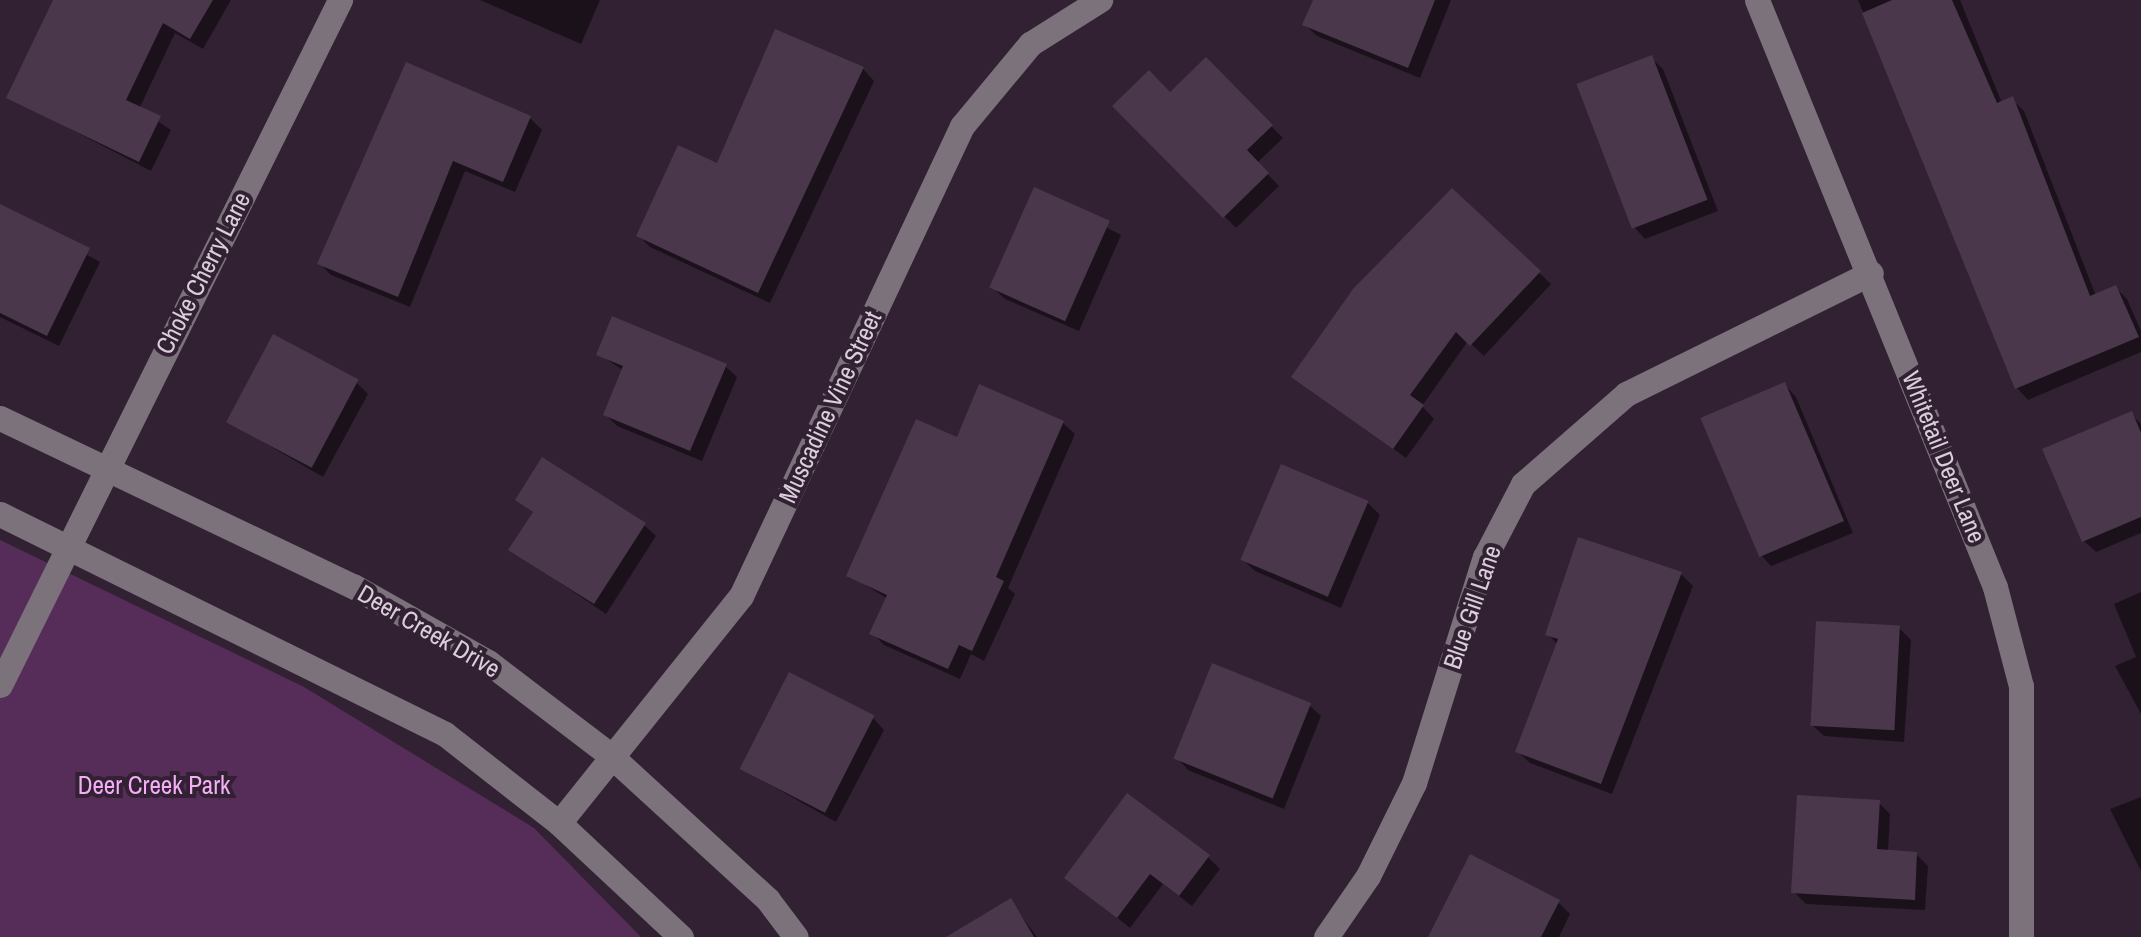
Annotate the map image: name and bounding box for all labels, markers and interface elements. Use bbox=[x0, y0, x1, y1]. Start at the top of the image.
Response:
street label: Choke Cherry Lane bbox=[149, 187, 257, 359]
street label: Muscadine Vine Street bbox=[772, 306, 888, 508]
street label: Whitetail Deer Lane bbox=[1896, 367, 1992, 547]
street label: Blue Gill Lane bbox=[1437, 541, 1507, 673]
street label: Deer Creek Drive bbox=[352, 578, 506, 684]
park label: Deer Creek Park bbox=[78, 770, 230, 800]

